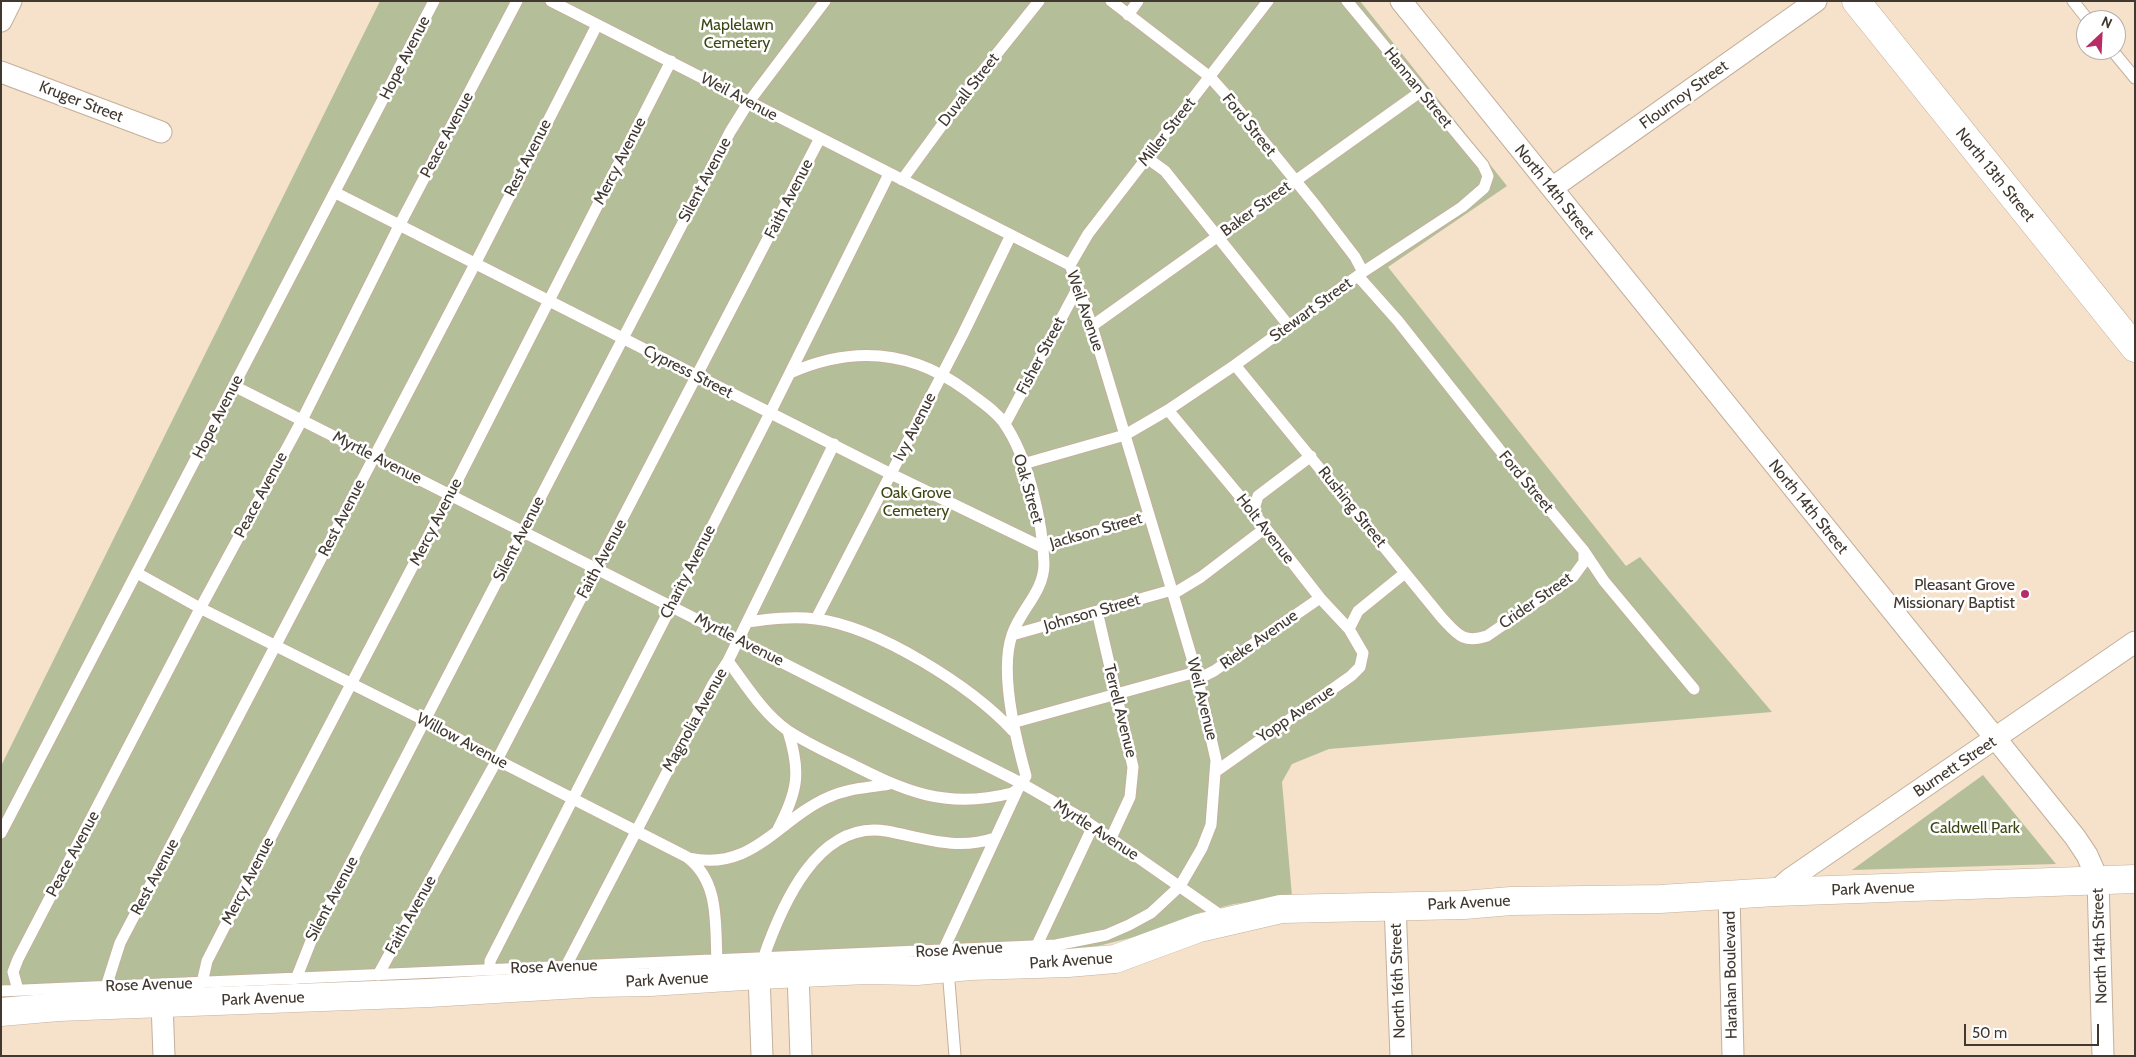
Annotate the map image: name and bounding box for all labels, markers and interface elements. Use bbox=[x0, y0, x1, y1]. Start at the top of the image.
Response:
north arrow bbox=[2076, 10, 2126, 60]
text: N bbox=[2099, 12, 2115, 33]
street label: Hope Avenue bbox=[376, 13, 434, 103]
park label: Maplelawn Cemetery bbox=[700, 15, 774, 53]
street label: Hannan Street bbox=[1380, 44, 1456, 132]
street label: Duvall Street bbox=[934, 50, 1004, 130]
street label: Flournoy Street bbox=[1636, 56, 1732, 134]
street label: Weil Avenue bbox=[697, 69, 781, 125]
street label: Kruger Street bbox=[36, 77, 126, 127]
street label: Peace Avenue bbox=[416, 89, 478, 181]
street label: Ford Street bbox=[1218, 90, 1280, 160]
street label: Miller Street bbox=[1134, 94, 1200, 170]
street label: Mercy Avenue bbox=[590, 114, 650, 208]
street label: Rest Avenue bbox=[500, 116, 556, 200]
street label: North 13th Street bbox=[1951, 124, 2039, 226]
street label: Silent Avenue bbox=[675, 134, 735, 226]
street label: North 14th Street bbox=[1510, 141, 1598, 243]
street label: Faith Avenue bbox=[761, 156, 817, 242]
street label: Baker Street bbox=[1217, 177, 1295, 241]
street label: Weil Avenue bbox=[1062, 268, 1108, 354]
street label: Stewart Street bbox=[1266, 274, 1356, 346]
street label: Fisher Street bbox=[1013, 314, 1069, 398]
street label: Cypress Street bbox=[640, 341, 736, 403]
street label: Hope Avenue bbox=[189, 372, 247, 462]
street label: Ivy Avenue bbox=[890, 390, 940, 464]
street label: Myrtle Avenue bbox=[329, 427, 425, 489]
street label: Ford Street bbox=[1495, 447, 1557, 517]
street label: Peace Avenue bbox=[230, 449, 292, 541]
street label: Oak Street bbox=[1009, 452, 1047, 526]
street label: North 14th Street bbox=[1764, 456, 1852, 558]
street label: Rushing Street bbox=[1314, 463, 1390, 551]
street label: Mercy Avenue bbox=[406, 475, 466, 569]
street label: Rest Avenue bbox=[314, 476, 370, 560]
park label: Oak Grove Cemetery bbox=[881, 483, 951, 521]
street label: Holt Avenue bbox=[1232, 490, 1298, 568]
street label: Silent Avenue bbox=[489, 493, 549, 585]
street label: Jackson Street bbox=[1048, 509, 1144, 553]
street label: Faith Avenue bbox=[573, 516, 631, 602]
street label: Charity Avenue bbox=[656, 522, 720, 622]
street label: Crider Street bbox=[1496, 569, 1576, 633]
place label: Pleasant Grove Missionary Baptist bbox=[1893, 575, 2015, 613]
marker: Pleasant Grove Missionary Baptist bbox=[2019, 588, 2031, 600]
street label: Johnson Street bbox=[1042, 590, 1142, 636]
street label: Rieke Avenue bbox=[1216, 606, 1302, 674]
street label: Myrtle Avenue bbox=[691, 609, 787, 671]
street label: Weil Avenue bbox=[1182, 656, 1222, 742]
street label: Terrell Avenue bbox=[1099, 662, 1141, 760]
street label: Magnolia Avenue bbox=[659, 665, 731, 775]
street label: Yopp Avenue bbox=[1254, 681, 1338, 747]
street label: Willow Avenue bbox=[413, 709, 511, 773]
street label: Burnett Street bbox=[1910, 732, 2000, 802]
street label: Myrtle Avenue bbox=[1050, 795, 1142, 865]
street label: Peace Avenue bbox=[42, 808, 104, 900]
park label: Caldwell Park bbox=[1930, 818, 2020, 838]
street label: Mercy Avenue bbox=[218, 834, 278, 928]
street label: Rest Avenue bbox=[127, 835, 183, 919]
street label: Silent Avenue bbox=[302, 853, 362, 945]
street label: Faith Avenue bbox=[382, 872, 440, 958]
street label: Park Avenue bbox=[1831, 878, 1915, 900]
street label: North 14th Street bbox=[2088, 888, 2112, 1004]
street label: Park Avenue bbox=[1427, 891, 1511, 915]
street label: Harahan Boulevard bbox=[1720, 911, 1742, 1039]
street label: North 16th Street bbox=[1386, 923, 1410, 1039]
street label: Rose Avenue bbox=[915, 938, 1003, 962]
street label: Park Avenue bbox=[1029, 949, 1113, 973]
street label: Rose Avenue bbox=[510, 956, 598, 978]
street label: Park Avenue bbox=[625, 968, 709, 992]
street label: Rose Avenue bbox=[105, 974, 193, 996]
street label: Park Avenue bbox=[221, 988, 305, 1010]
scale bar bbox=[1966, 1014, 2101, 1046]
text: 50 m bbox=[1972, 1024, 2007, 1042]

